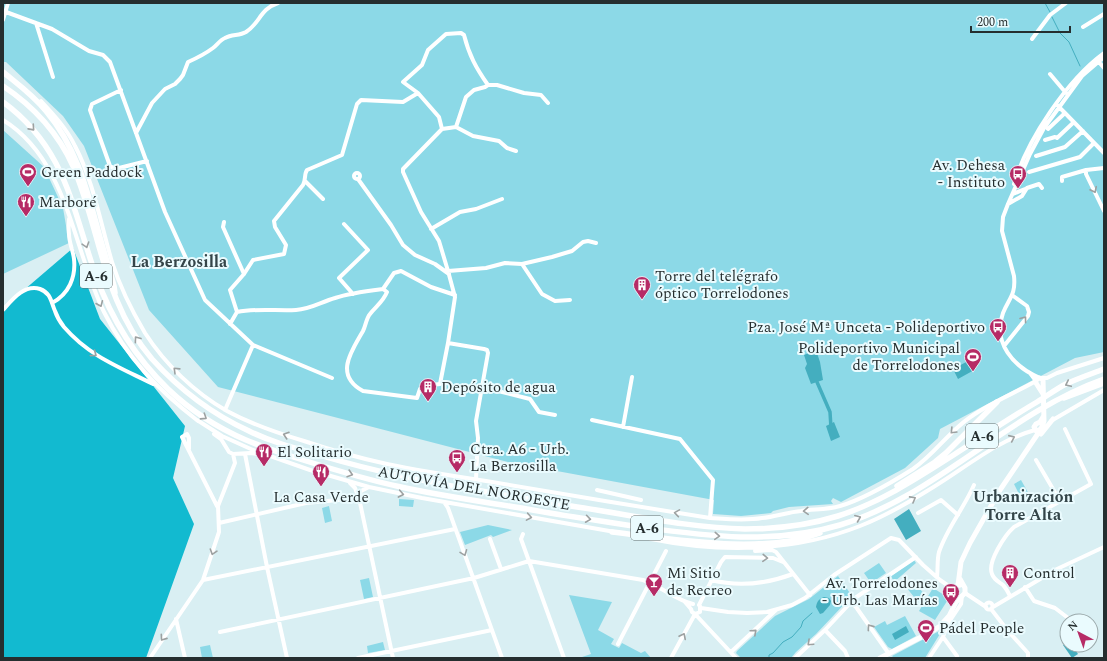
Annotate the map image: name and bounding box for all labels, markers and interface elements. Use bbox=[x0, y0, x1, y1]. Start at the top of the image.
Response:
scale bar bbox=[971, 8, 1070, 34]
text: 200 m bbox=[977, 13, 1008, 32]
one-way arrow bbox=[27, 123, 35, 131]
place label: Av. Dehesa - Instituto bbox=[931, 154, 1006, 194]
place label: Green Paddock bbox=[41, 161, 143, 184]
sports icon: Green Paddock bbox=[18, 162, 38, 187]
bus stop icon: Av. Dehesa - Instituto bbox=[1008, 164, 1028, 189]
one-way arrow bbox=[1089, 186, 1097, 194]
place label: Marboré bbox=[39, 191, 96, 214]
restaurant icon: Marboré bbox=[16, 192, 36, 217]
one-way arrow bbox=[81, 241, 90, 248]
district label: La Berzosilla bbox=[131, 250, 228, 274]
road number: A-6 bbox=[80, 264, 112, 288]
place label: Torre del telégrafo óptico Torrelodones bbox=[655, 265, 789, 305]
building icon: Torre del telégrafo óptico Torrelodones bbox=[632, 275, 652, 300]
one-way arrow bbox=[96, 300, 104, 307]
place label: Pza. José Mª Unceta - Polideportivo bbox=[748, 316, 985, 339]
bus stop icon: Pza. José Mª Unceta - Polideportivo bbox=[988, 317, 1008, 342]
one-way arrow bbox=[1020, 317, 1027, 324]
one-way arrow bbox=[135, 336, 142, 343]
place label: Polideportivo Municipal de Torrelodones bbox=[798, 337, 960, 377]
sports icon: Polideportivo Municipal de Torrelodones bbox=[963, 347, 983, 372]
one-way arrow bbox=[90, 349, 97, 356]
one-way arrow bbox=[173, 367, 181, 375]
place label: Depósito de agua bbox=[441, 376, 556, 399]
building icon: Depósito de agua bbox=[418, 377, 438, 402]
one-way arrow bbox=[1065, 379, 1072, 387]
one-way arrow bbox=[200, 412, 207, 419]
road number: A-6 bbox=[966, 424, 998, 448]
one-way arrow bbox=[950, 426, 958, 434]
one-way arrow bbox=[283, 432, 290, 440]
one-way arrow bbox=[1008, 435, 1016, 443]
place label: Ctra. A6 - Urb. La Berzosilla bbox=[470, 438, 569, 478]
place label: El Solitario bbox=[277, 441, 352, 464]
restaurant icon: El Solitario bbox=[254, 442, 274, 467]
bus stop icon: Ctra. A6 - Urb. La Berzosilla bbox=[447, 448, 467, 473]
street label: AUTOVÍA DEL NOROESTE bbox=[376, 460, 572, 517]
restaurant icon: La Casa Verde bbox=[311, 462, 331, 487]
one-way arrow bbox=[347, 469, 354, 478]
district label: Urbanización Torre Alta bbox=[973, 485, 1073, 527]
place label: La Casa Verde bbox=[273, 486, 369, 509]
one-way arrow bbox=[398, 490, 404, 498]
one-way arrow bbox=[909, 496, 916, 503]
one-way arrow bbox=[803, 506, 809, 515]
one-way arrow bbox=[674, 509, 680, 518]
one-way arrow bbox=[526, 512, 532, 521]
one-way arrow bbox=[585, 514, 591, 523]
one-way arrow bbox=[854, 515, 862, 523]
road number: A-6 bbox=[631, 516, 663, 540]
one-way arrow bbox=[714, 532, 720, 541]
one-way arrow bbox=[209, 548, 217, 555]
one-way arrow bbox=[460, 550, 468, 557]
one-way arrow bbox=[762, 553, 768, 562]
place label: Mi Sitio de Recreo bbox=[667, 562, 732, 602]
place label: Control bbox=[1023, 562, 1075, 585]
building icon: Control bbox=[1000, 563, 1020, 588]
bar icon: Mi Sitio de Recreo bbox=[644, 572, 664, 597]
place label: Av. Torrelodones - Urb. Las Marías bbox=[822, 572, 938, 612]
bus stop icon: Av. Torrelodones - Urb. Las Marías bbox=[941, 582, 961, 607]
north arrow bbox=[1059, 613, 1099, 653]
text: N bbox=[1064, 616, 1082, 635]
place label: Pádel People bbox=[939, 617, 1024, 640]
sports icon: Pádel People bbox=[916, 618, 936, 643]
one-way arrow bbox=[868, 625, 875, 632]
one-way arrow bbox=[749, 629, 757, 636]
one-way arrow bbox=[678, 632, 685, 640]
one-way arrow bbox=[160, 634, 168, 641]
one-way arrow bbox=[807, 639, 815, 646]

